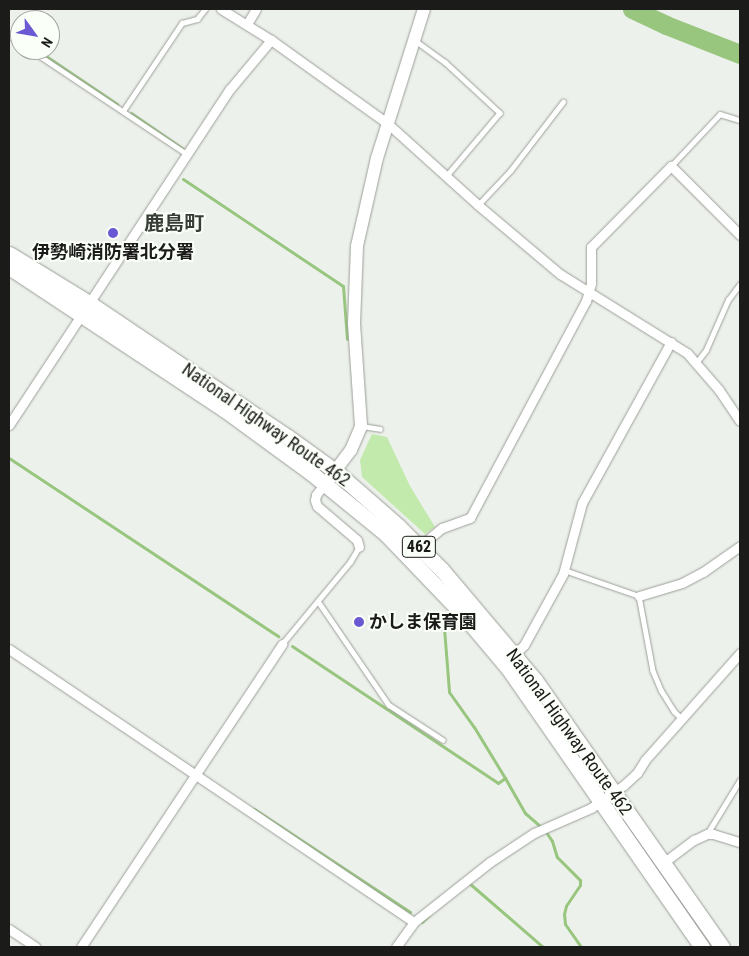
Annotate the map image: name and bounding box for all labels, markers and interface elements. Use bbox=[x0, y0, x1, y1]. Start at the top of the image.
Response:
north arrow bbox=[10, 10, 60, 60]
text: N bbox=[38, 35, 56, 50]
district label: 鹿島町 bbox=[144, 211, 204, 235]
marker: 伊勢崎消防署北分署 bbox=[107, 227, 119, 239]
place label: 伊勢崎消防署北分署 bbox=[32, 241, 194, 263]
street label: National Highway Route 462 bbox=[178, 359, 354, 491]
road number: 462 bbox=[402, 534, 436, 560]
place label: かしま保育園 bbox=[369, 611, 477, 633]
marker: かしま保育園 bbox=[353, 616, 365, 628]
street label: National Highway Route 462 bbox=[501, 645, 637, 819]

